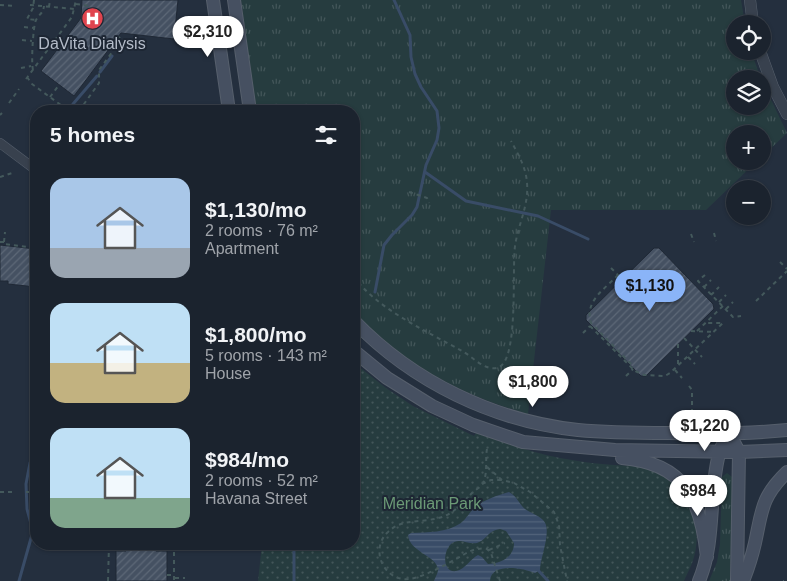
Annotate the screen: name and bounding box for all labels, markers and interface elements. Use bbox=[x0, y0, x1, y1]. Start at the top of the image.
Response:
hospital icon: DaVita Dialysis bbox=[80, 7, 104, 31]
pin: $2,310 bbox=[167, 15, 249, 58]
map controls bbox=[726, 15, 771, 225]
button: locate bbox=[726, 15, 771, 60]
text: $2,310 bbox=[184, 23, 232, 40]
place label: DaVita Dialysis bbox=[38, 35, 146, 52]
button: layers bbox=[726, 70, 771, 115]
icon: filters bbox=[312, 121, 340, 149]
text: 5 homes bbox=[50, 123, 135, 146]
button: + bbox=[726, 125, 771, 170]
button: − bbox=[726, 180, 771, 225]
icon: home bbox=[90, 198, 150, 258]
text: $1,130/mo bbox=[205, 198, 307, 221]
text: 2 rooms · 76 m² bbox=[205, 222, 318, 239]
text: Apartment bbox=[205, 240, 279, 257]
pin: $1,130 bbox=[609, 270, 691, 312]
text: $1,130 bbox=[626, 277, 674, 294]
icon: home bbox=[90, 323, 150, 383]
text: $1,800/mo bbox=[205, 323, 307, 346]
text: 5 rooms · 143 m² bbox=[205, 347, 327, 364]
text: House bbox=[205, 365, 251, 382]
pin: $1,800 bbox=[492, 366, 574, 408]
text: $1,800 bbox=[509, 373, 557, 390]
pin: $1,220 bbox=[664, 410, 746, 452]
text: $1,220 bbox=[681, 417, 729, 434]
icon: home bbox=[90, 448, 150, 508]
text: $984/mo bbox=[205, 448, 289, 471]
text: 2 rooms · 52 m² bbox=[205, 472, 318, 489]
pin: $984 bbox=[668, 474, 728, 517]
text: $984 bbox=[680, 482, 716, 499]
text: Havana Street bbox=[205, 490, 307, 507]
park label: Meridian Park bbox=[383, 495, 482, 512]

